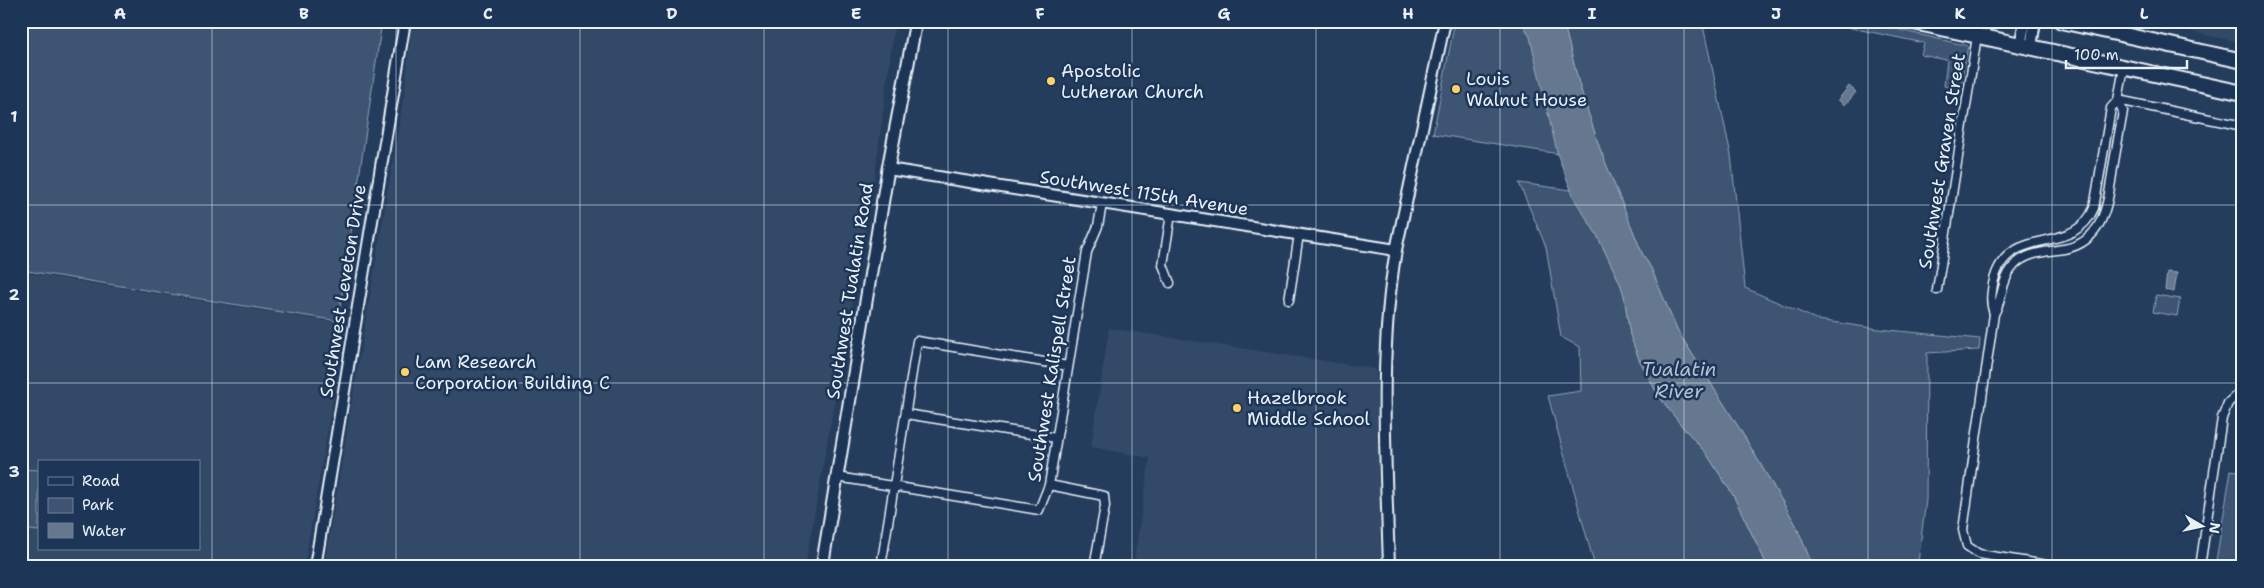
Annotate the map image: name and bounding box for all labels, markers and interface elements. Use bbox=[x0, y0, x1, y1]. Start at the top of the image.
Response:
text: A bbox=[114, 3, 126, 24]
text: B bbox=[299, 3, 309, 24]
text: C bbox=[483, 3, 493, 24]
text: D bbox=[666, 3, 678, 24]
text: E bbox=[851, 3, 861, 24]
text: F bbox=[1035, 3, 1045, 24]
text: G bbox=[1218, 3, 1231, 24]
text: H bbox=[1402, 3, 1414, 24]
text: I bbox=[1588, 3, 1597, 24]
text: J bbox=[1771, 3, 1781, 24]
text: K bbox=[1955, 3, 1966, 24]
text: L bbox=[2140, 3, 2149, 24]
scale bar bbox=[2066, 38, 2188, 70]
text: 100 m bbox=[2074, 45, 2119, 65]
street label: Southwest Graven Street bbox=[1913, 51, 1971, 271]
place label: Apostolic Lutheran Church bbox=[1061, 59, 1204, 104]
place label: Louis Walnut House bbox=[1466, 67, 1587, 112]
marker: Apostolic Lutheran Church bbox=[1045, 75, 1057, 87]
marker: Louis Walnut House bbox=[1450, 83, 1462, 95]
text: 1 bbox=[10, 106, 18, 127]
street label: Southwest 115th Avenue bbox=[1038, 165, 1250, 221]
street label: Southwest Tualatin Road bbox=[821, 181, 879, 401]
street label: Southwest Leveton Drive bbox=[314, 183, 372, 399]
street label: Southwest Kalispell Street bbox=[1022, 254, 1082, 484]
text: 2 bbox=[8, 284, 20, 305]
place label: Lam Research Corporation Building C bbox=[415, 350, 610, 395]
water label: Tualatin River bbox=[1641, 357, 1717, 404]
marker: Lam Research Corporation Building C bbox=[399, 366, 411, 378]
place label: Hazelbrook Middle School bbox=[1247, 386, 1371, 431]
marker: Hazelbrook Middle School bbox=[1231, 402, 1243, 414]
legend bbox=[38, 460, 200, 550]
text: 3 bbox=[8, 461, 20, 482]
text: Road bbox=[82, 471, 120, 491]
text: Park bbox=[82, 495, 114, 515]
north arrow bbox=[2176, 500, 2226, 550]
text: Water bbox=[82, 521, 126, 541]
text: N bbox=[2205, 521, 2225, 535]

